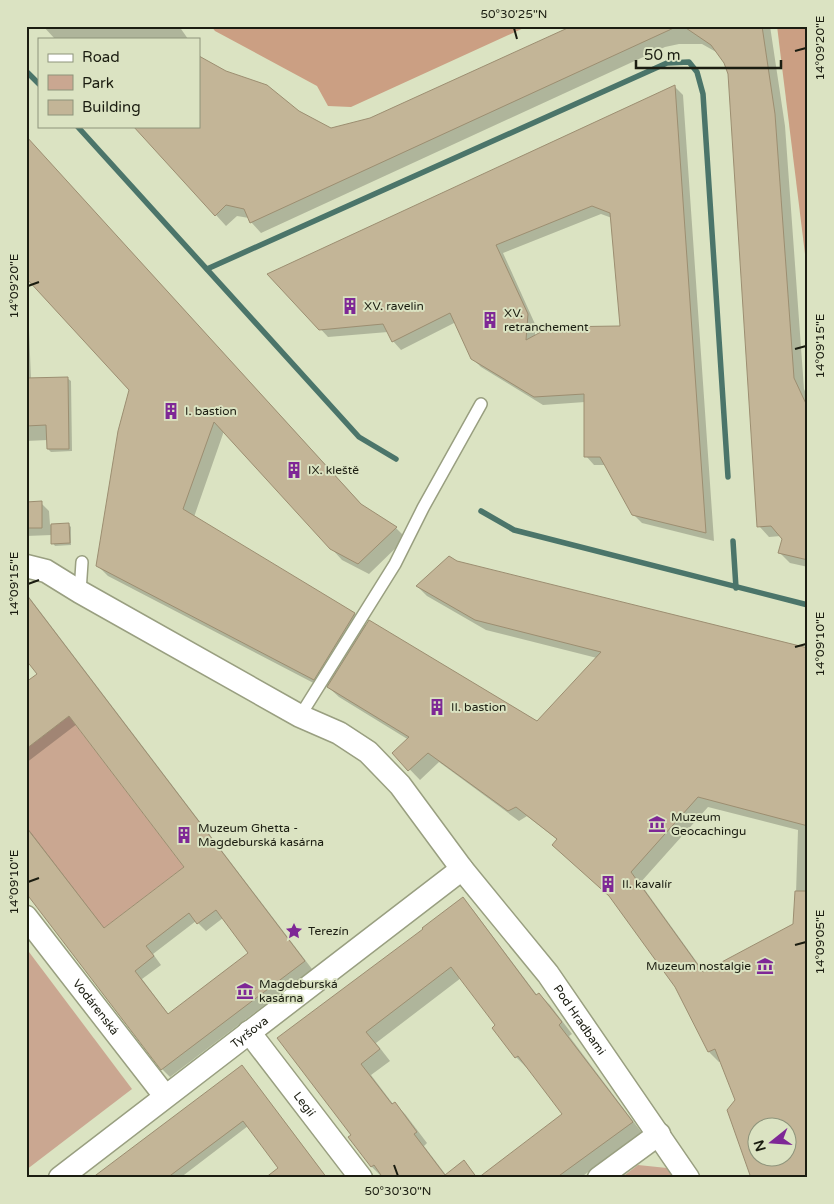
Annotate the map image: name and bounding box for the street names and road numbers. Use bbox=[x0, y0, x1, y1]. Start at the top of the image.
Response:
street label: Vodárenská bbox=[70, 976, 122, 1038]
street label: Pod Hradbami bbox=[550, 982, 608, 1058]
street label: Tyršova bbox=[228, 1014, 271, 1051]
street label: Legií bbox=[291, 1089, 318, 1119]

